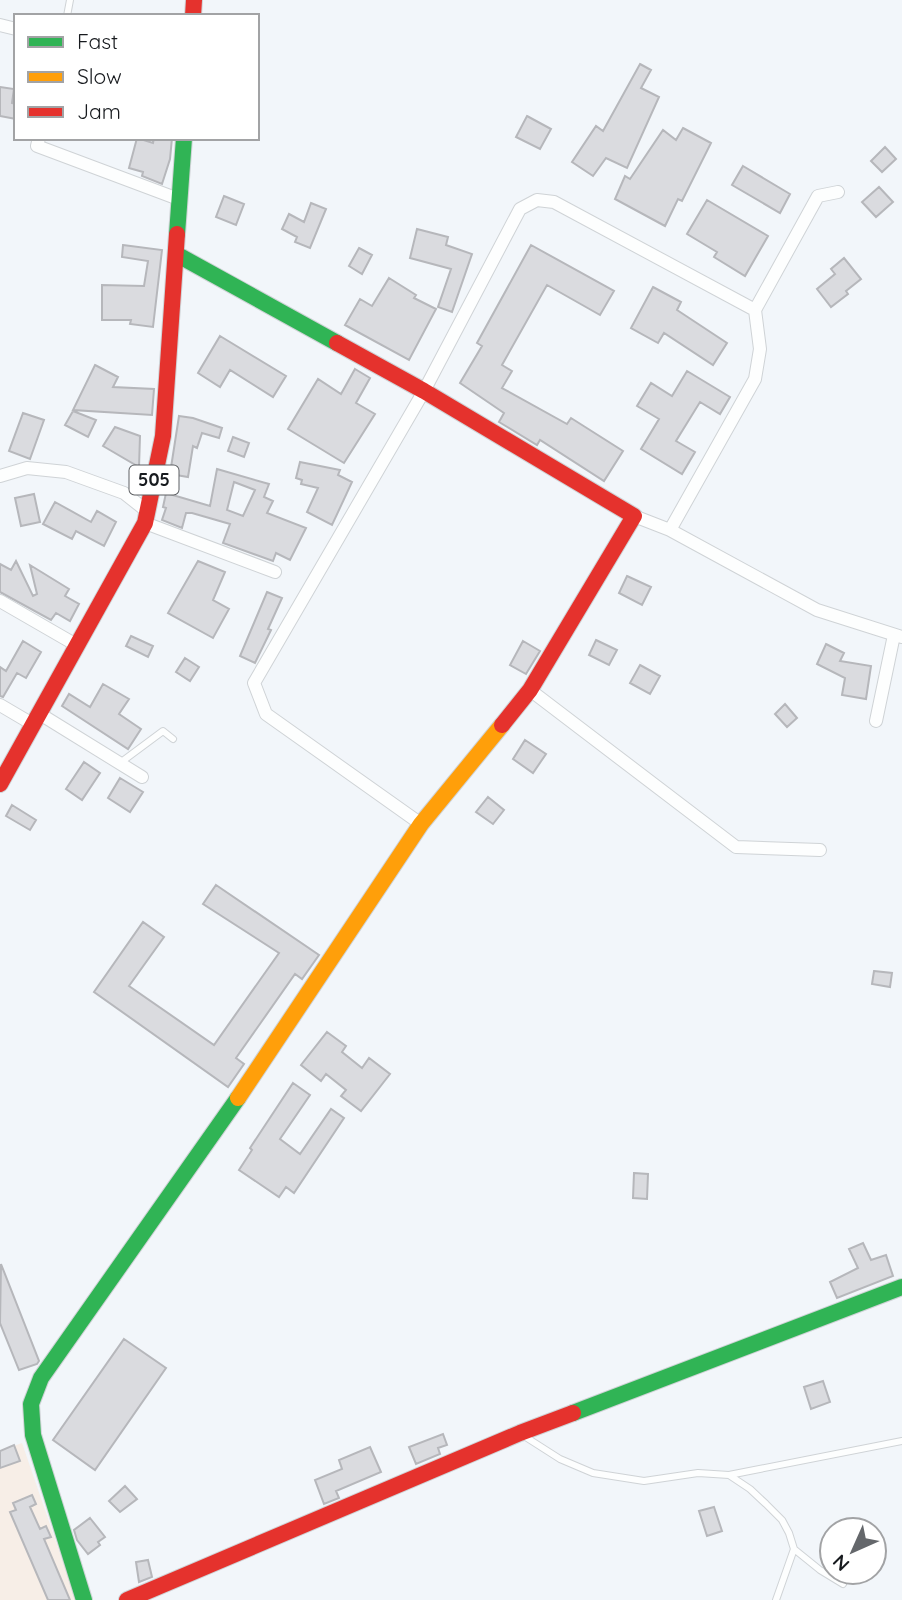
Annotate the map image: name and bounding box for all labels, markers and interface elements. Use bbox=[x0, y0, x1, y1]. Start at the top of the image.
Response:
legend bbox=[14, 14, 259, 140]
text: Fast bbox=[77, 28, 118, 54]
text: Slow bbox=[77, 63, 122, 89]
text: Jam bbox=[77, 98, 121, 124]
road number: 505 bbox=[130, 466, 178, 494]
north arrow bbox=[818, 1516, 888, 1586]
text: N bbox=[828, 1550, 854, 1576]

